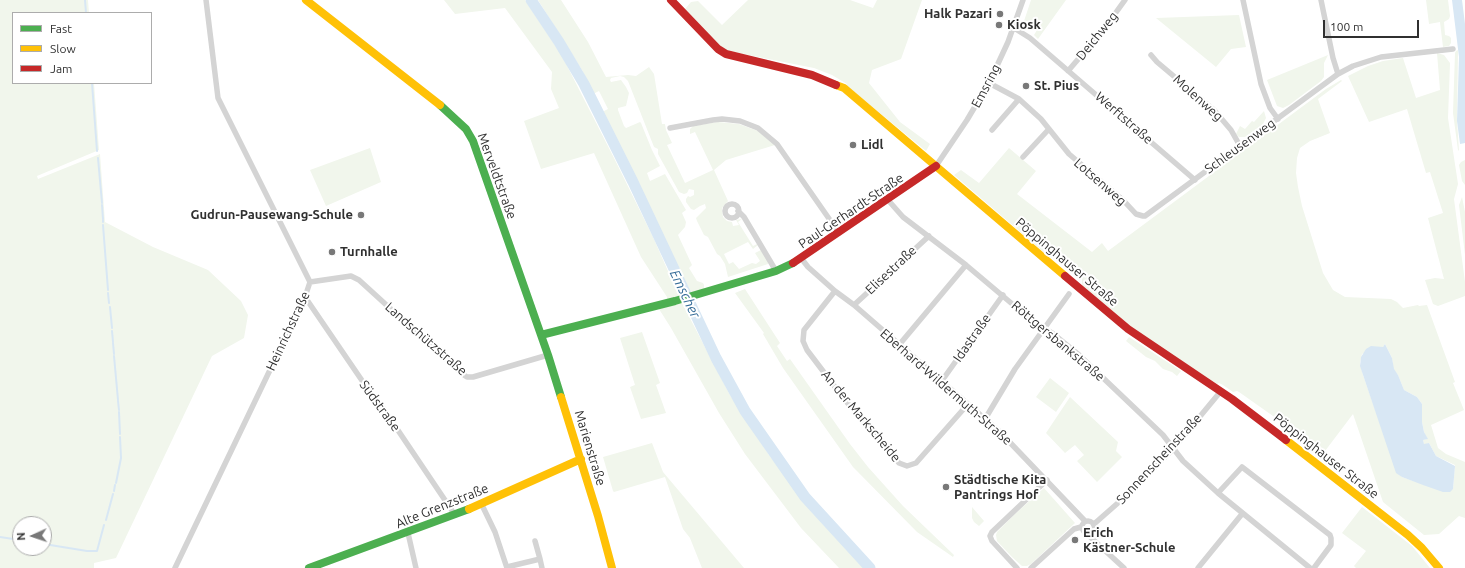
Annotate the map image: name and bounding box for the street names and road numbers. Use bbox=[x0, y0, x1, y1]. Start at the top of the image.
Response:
street label: Deichweg bbox=[1073, 9, 1121, 63]
street label: Emsring bbox=[968, 62, 1004, 110]
street label: Molenweg bbox=[1170, 72, 1226, 124]
street label: Werftstraße bbox=[1092, 89, 1156, 147]
street label: Schleusenweg bbox=[1202, 115, 1278, 177]
street label: Merveldtstraße bbox=[474, 131, 520, 221]
street label: Lotsenweg bbox=[1071, 155, 1129, 209]
street label: Paul-Gerhardt-Straße bbox=[796, 170, 906, 252]
street label: Pöppinghauser Straße bbox=[1012, 214, 1122, 310]
street label: Elisestraße bbox=[862, 242, 920, 298]
street label: Heinrichstraße bbox=[263, 289, 313, 373]
street label: Röttgersbankstraße bbox=[1008, 298, 1108, 384]
street label: Landschützstraße bbox=[382, 299, 470, 379]
street label: Idastraße bbox=[950, 311, 994, 365]
street label: Eberhard-Wildermuth-Straße bbox=[877, 326, 1015, 448]
street label: An der Markscheide bbox=[818, 367, 904, 465]
street label: Südstraße bbox=[356, 377, 404, 435]
street label: Marienstraße bbox=[571, 408, 609, 488]
street label: Sonnenscheinstraße bbox=[1113, 410, 1205, 508]
street label: Pöppinghauser Straße bbox=[1270, 410, 1382, 502]
street label: Alte Grenzstraße bbox=[393, 480, 491, 532]

